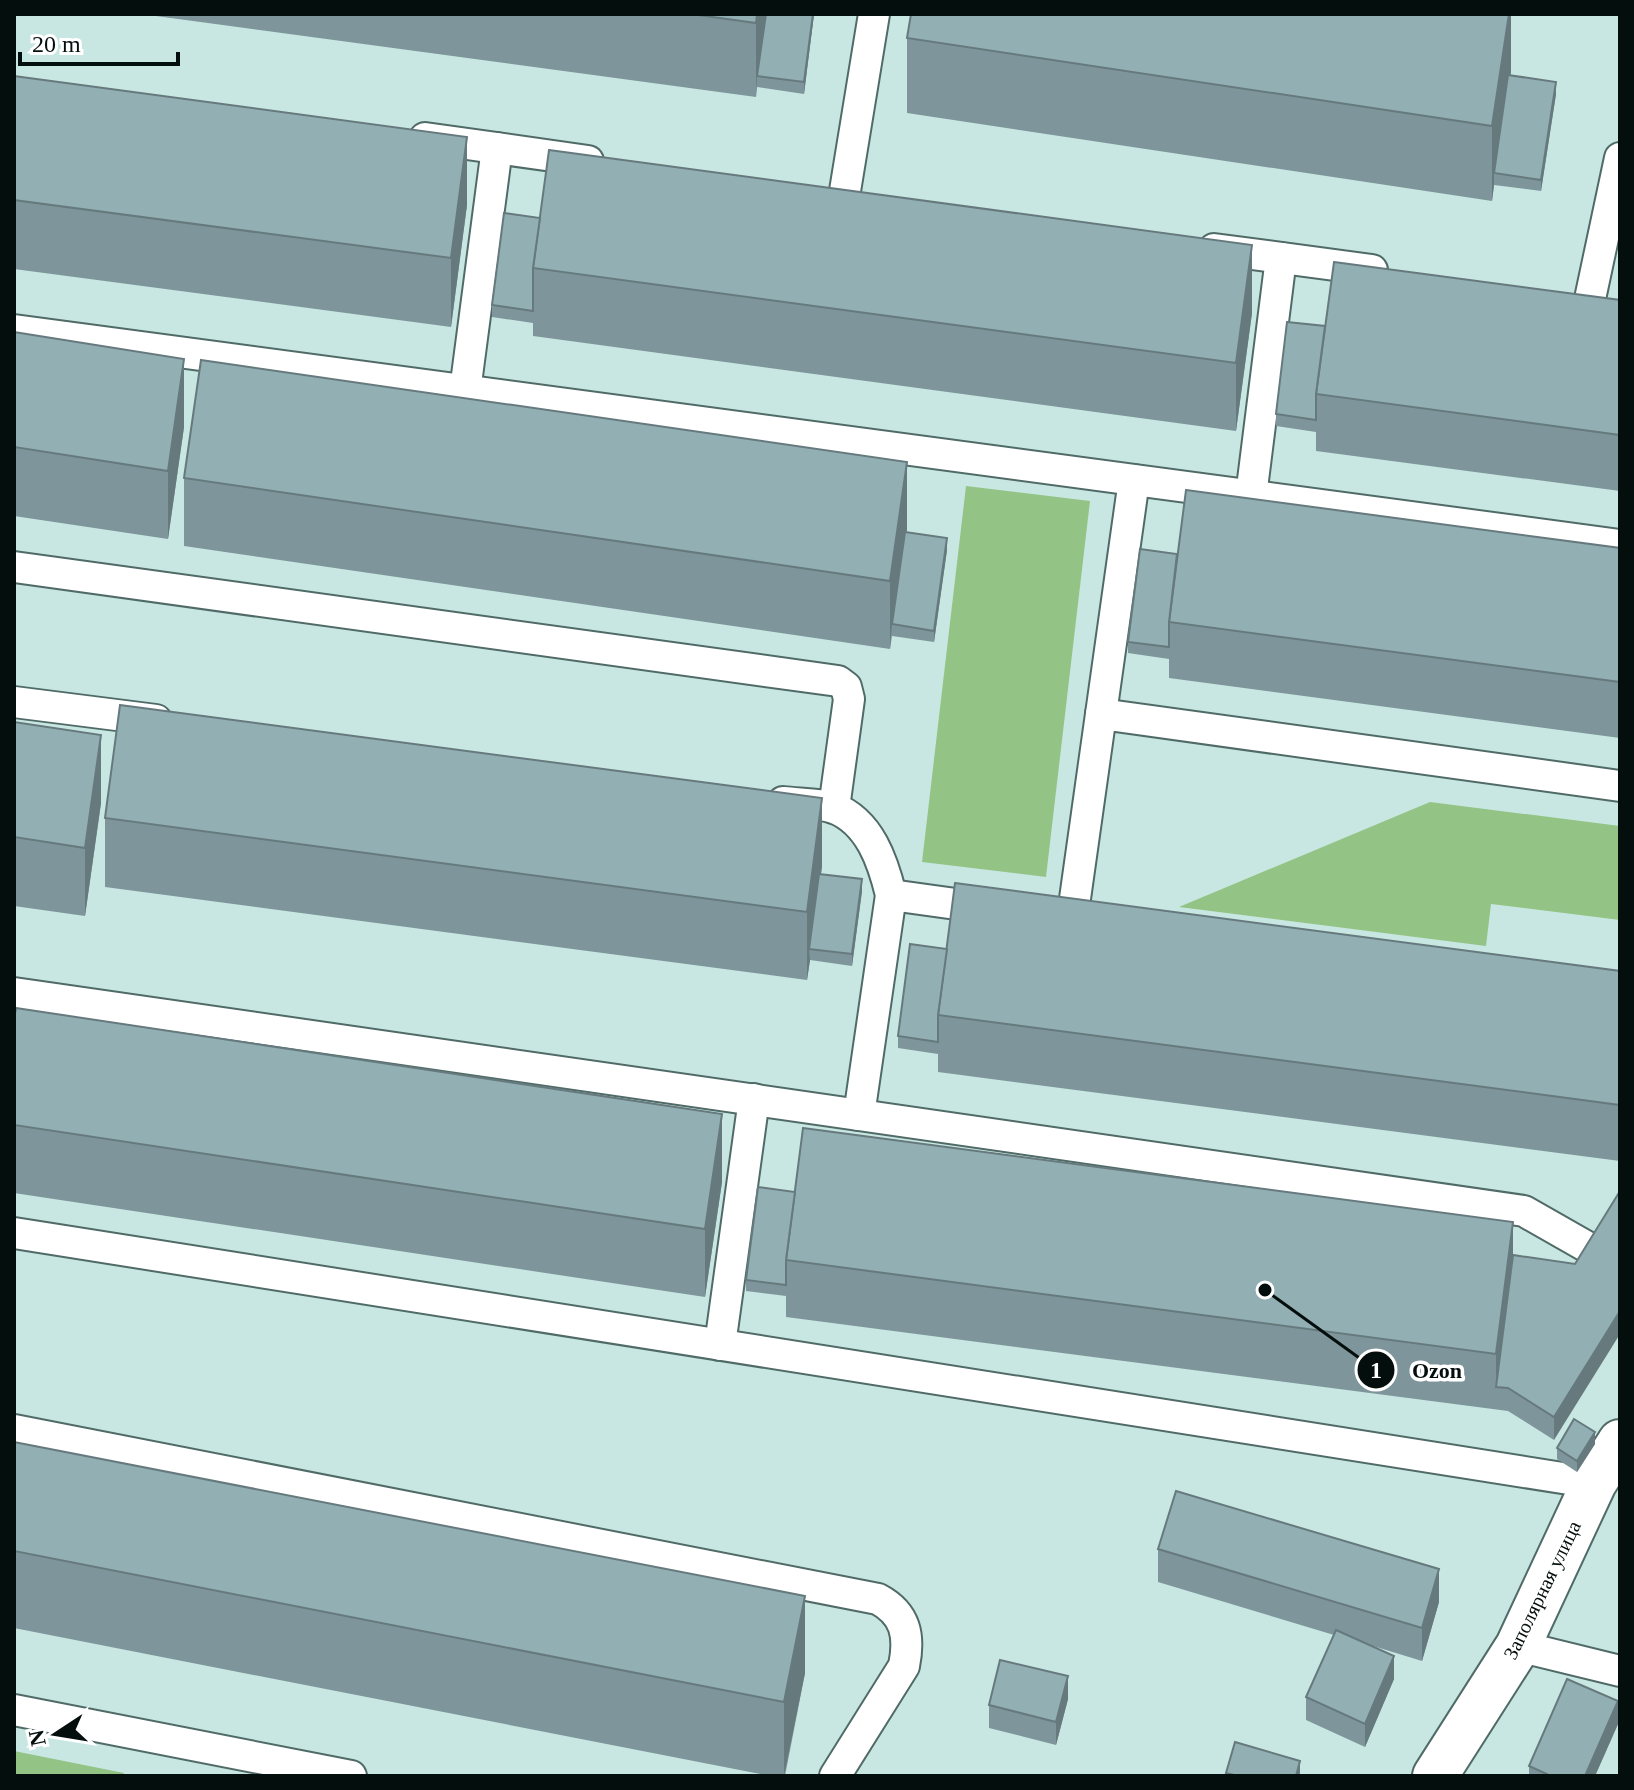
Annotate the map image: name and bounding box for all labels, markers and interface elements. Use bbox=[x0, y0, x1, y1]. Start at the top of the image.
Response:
scale bar bbox=[20, 16, 178, 66]
text: 20 m bbox=[32, 31, 81, 57]
callout: Ozon bbox=[1356, 1347, 1478, 1393]
text: 1 bbox=[1370, 1357, 1382, 1383]
text: Ozon bbox=[1412, 1358, 1462, 1383]
street label: Заполярная улица bbox=[1499, 1517, 1586, 1663]
north arrow bbox=[16, 1694, 96, 1774]
text: N bbox=[23, 1728, 51, 1748]

